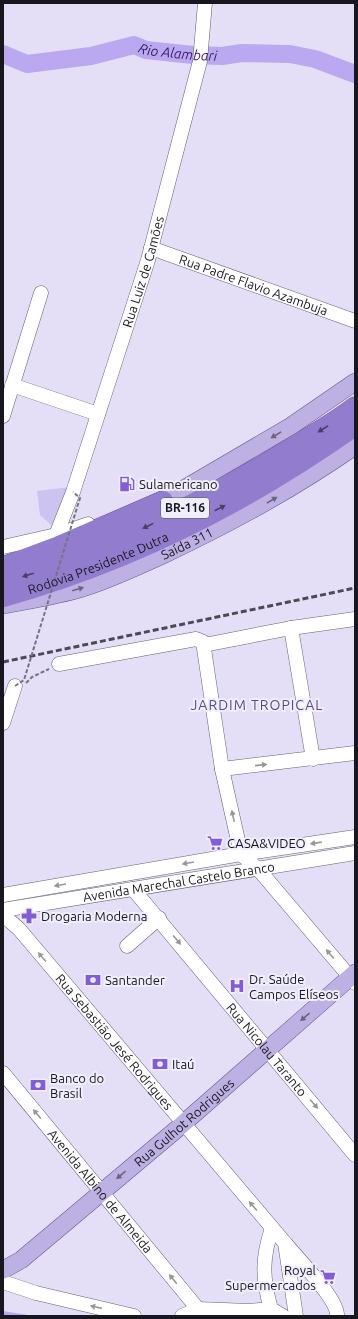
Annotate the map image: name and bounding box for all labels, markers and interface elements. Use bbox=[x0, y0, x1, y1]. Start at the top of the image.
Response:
water label: Rio Alambari bbox=[136, 40, 218, 64]
street label: Rua Luiz de Camões bbox=[120, 214, 166, 329]
street label: Rua Padre Flavio Azambuja bbox=[177, 252, 330, 318]
one-way arrow bbox=[317, 425, 328, 432]
one-way arrow bbox=[270, 432, 282, 439]
fuel station icon: Sulamericano bbox=[118, 475, 136, 493]
place label: Sulamericano bbox=[139, 477, 218, 491]
one-way arrow bbox=[266, 496, 278, 503]
road number: BR-116 bbox=[161, 498, 209, 518]
one-way arrow bbox=[215, 505, 226, 511]
one-way arrow bbox=[142, 523, 154, 529]
street label: Saída 311 bbox=[159, 525, 215, 562]
street label: Rodovia Presidente Dutra bbox=[26, 529, 171, 596]
one-way arrow bbox=[21, 572, 33, 578]
one-way arrow bbox=[72, 586, 84, 592]
district label: JARDIM TROPICAL bbox=[191, 697, 323, 713]
one-way arrow bbox=[255, 762, 267, 768]
one-way arrow bbox=[229, 810, 235, 822]
supermarket icon: CASA&VIDEO bbox=[206, 834, 224, 852]
place label: CASA&VIDEO bbox=[227, 836, 306, 850]
one-way arrow bbox=[310, 840, 323, 846]
street label: Avenida Marechal Castelo Branco bbox=[82, 859, 276, 904]
one-way arrow bbox=[182, 860, 194, 866]
one-way arrow bbox=[54, 882, 66, 888]
pharmacy icon: Drogaria Moderna bbox=[20, 907, 38, 925]
place label: Drogaria Moderna bbox=[41, 909, 147, 923]
one-way arrow bbox=[172, 935, 181, 945]
one-way arrow bbox=[325, 948, 334, 959]
one-way arrow bbox=[38, 951, 47, 962]
street label: Rua Sebastião Jesé Rodrigues bbox=[53, 971, 176, 1113]
bank icon: Santander bbox=[84, 971, 102, 989]
place label: Dr. Saúde Campos Elíseos bbox=[249, 972, 339, 1001]
place label: Santander bbox=[105, 973, 165, 987]
hospital icon: Dr. Saúde Campos Elíseos bbox=[228, 977, 246, 995]
street label: Rua Nicolau Taranto bbox=[224, 1000, 310, 1099]
one-way arrow bbox=[300, 1012, 309, 1021]
bank icon: Itaú bbox=[151, 1055, 169, 1073]
place label: Itaú bbox=[172, 1057, 195, 1071]
place label: Banco do Brasil bbox=[50, 1071, 104, 1100]
street label: Rua Gulhot Rodrigues bbox=[131, 1075, 237, 1169]
bank icon: Banco do Brasil bbox=[29, 1076, 47, 1094]
one-way arrow bbox=[309, 1099, 318, 1110]
one-way arrow bbox=[32, 1109, 41, 1119]
street label: Avenida Albino de Almeida bbox=[45, 1126, 156, 1255]
one-way arrow bbox=[116, 1170, 127, 1179]
one-way arrow bbox=[248, 1200, 257, 1211]
place label: Royal Supermercados bbox=[225, 1263, 317, 1292]
supermarket icon: Royal Supermercados bbox=[319, 1268, 337, 1286]
one-way arrow bbox=[169, 1274, 178, 1284]
one-way arrow bbox=[90, 1304, 102, 1310]

